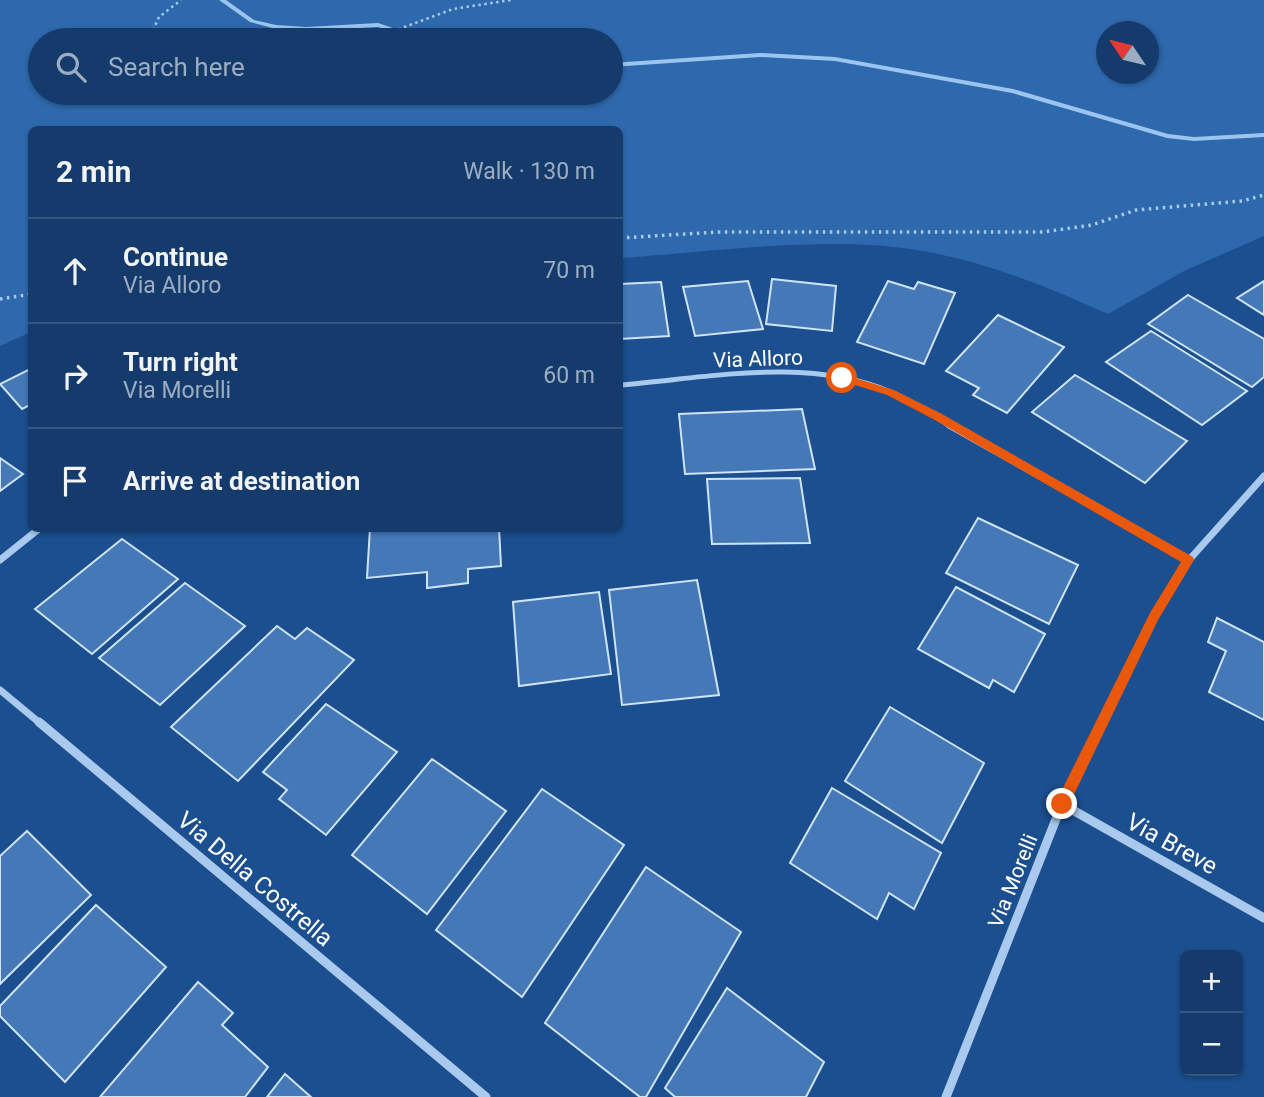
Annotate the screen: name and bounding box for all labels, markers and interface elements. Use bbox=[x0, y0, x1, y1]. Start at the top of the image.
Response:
north arrow bbox=[1096, 21, 1159, 84]
search box bbox=[28, 28, 623, 105]
icon: search bbox=[52, 48, 90, 86]
text: Search here bbox=[108, 52, 245, 82]
text: 2 min bbox=[56, 154, 131, 189]
text: Walk · 130 m bbox=[463, 158, 595, 185]
text: Continue bbox=[123, 242, 228, 272]
icon: ahead bbox=[56, 252, 94, 290]
text: 70 m bbox=[543, 257, 595, 284]
text: Via Alloro bbox=[123, 272, 221, 299]
street label: Via Alloro bbox=[713, 345, 803, 373]
text: Turn right bbox=[123, 347, 238, 377]
icon: right bbox=[56, 357, 94, 395]
text: 60 m bbox=[543, 362, 595, 389]
route start bbox=[826, 362, 857, 393]
text: Via Morelli bbox=[123, 377, 231, 404]
icon: arrive bbox=[56, 462, 94, 500]
text: Arrive at destination bbox=[123, 466, 360, 496]
route end bbox=[1046, 788, 1077, 819]
street label: Via Della Costrella bbox=[172, 806, 338, 952]
street label: Via Breve bbox=[1122, 808, 1222, 880]
street label: Via Morelli bbox=[983, 831, 1043, 931]
map controls bbox=[1180, 950, 1243, 1076]
button: + bbox=[1180, 950, 1243, 1013]
button: − bbox=[1180, 1013, 1243, 1076]

